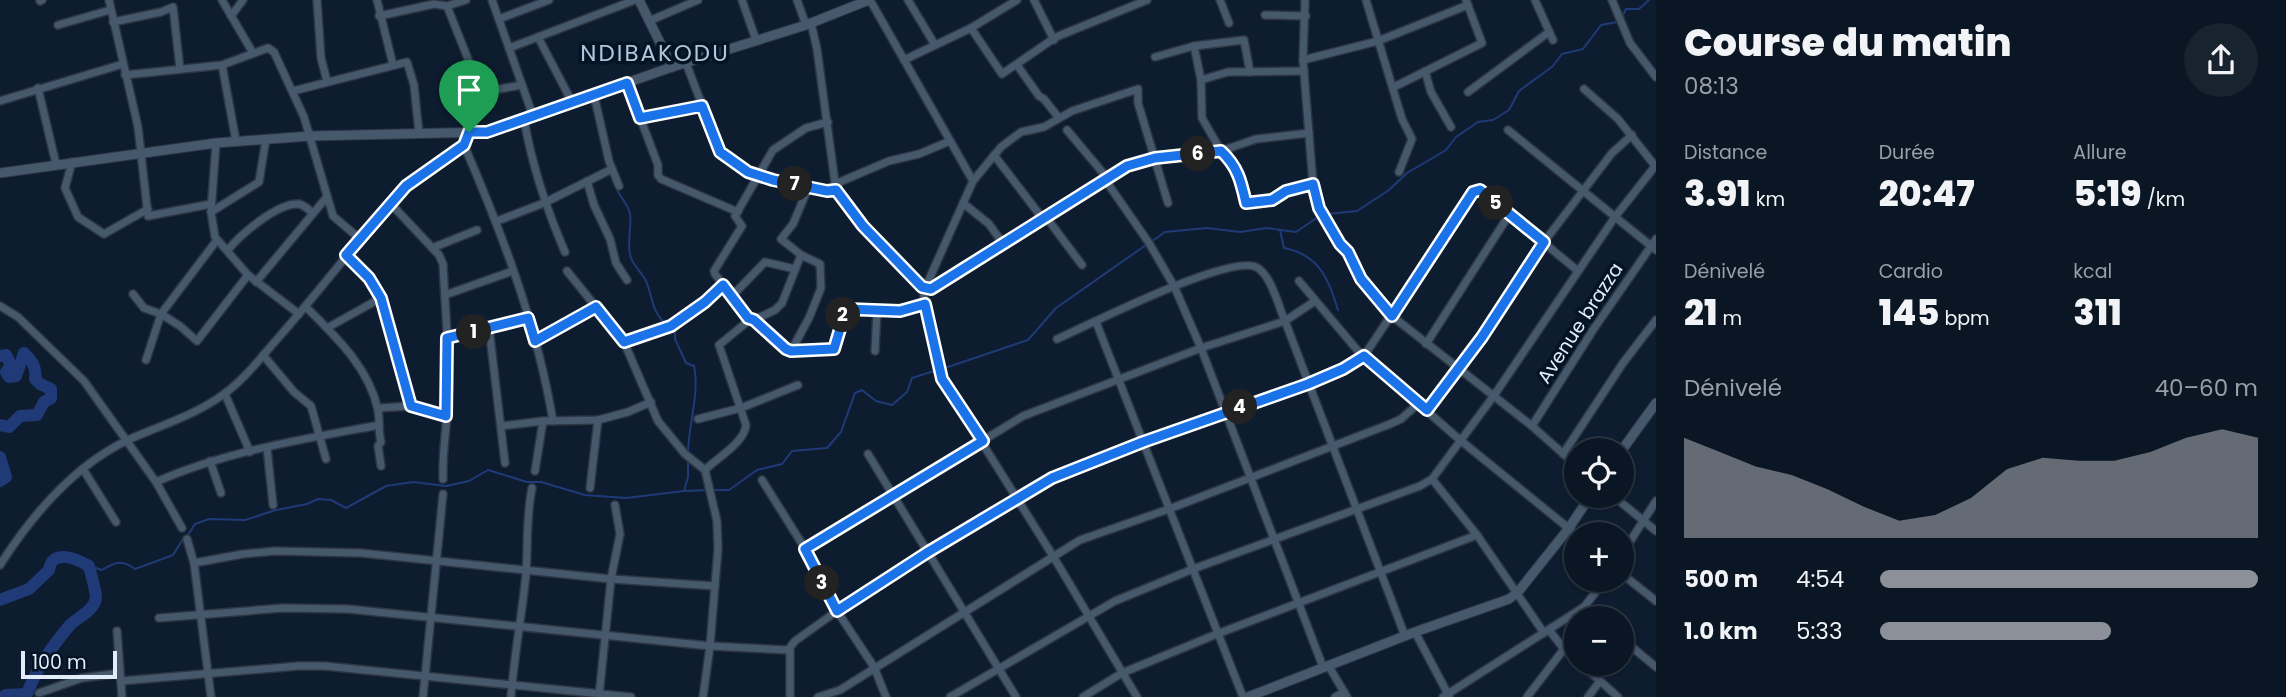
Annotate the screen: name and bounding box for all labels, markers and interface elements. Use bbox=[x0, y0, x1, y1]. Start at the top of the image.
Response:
text: Course du matin bbox=[1684, 16, 2012, 69]
button: share bbox=[2184, 23, 2258, 97]
district label: NDIBAKODU bbox=[580, 37, 730, 69]
pin bbox=[439, 60, 499, 132]
text: 08:13 bbox=[1684, 70, 1739, 102]
icon: arrive bbox=[450, 71, 488, 109]
pin: 6 bbox=[1180, 136, 1216, 172]
text: Distance bbox=[1684, 139, 1767, 166]
text: Durée bbox=[1879, 139, 1935, 166]
text: Allure bbox=[2073, 139, 2127, 166]
text: 6 bbox=[1191, 140, 1204, 167]
pin: 7 bbox=[778, 166, 812, 202]
text: 3.91 bbox=[1684, 169, 1751, 218]
text: 20:47 bbox=[1879, 169, 1975, 218]
text: 5:19 bbox=[2073, 169, 2142, 218]
text: 7 bbox=[789, 170, 800, 197]
pin: 5 bbox=[1478, 186, 1514, 220]
text: km bbox=[1751, 186, 1785, 213]
text: /km bbox=[2142, 186, 2185, 213]
text: 5 bbox=[1489, 189, 1502, 216]
street label: Avenue brazza bbox=[1531, 257, 1629, 389]
text: Dénivelé bbox=[1684, 258, 1765, 285]
text: Cardio bbox=[1879, 258, 1943, 285]
text: kcal bbox=[2073, 258, 2112, 285]
text: 21 bbox=[1684, 288, 1717, 337]
text: 145 bbox=[1879, 288, 1939, 337]
text: 311 bbox=[2073, 288, 2122, 337]
pin: 2 bbox=[826, 298, 860, 332]
text: 2 bbox=[837, 301, 848, 328]
text: m bbox=[1717, 305, 1742, 332]
text: bpm bbox=[1939, 305, 1990, 332]
pin: 1 bbox=[456, 314, 491, 350]
text: 1 bbox=[470, 318, 477, 345]
text: Dénivelé bbox=[1684, 372, 1782, 404]
text: 40–60 m bbox=[2155, 372, 2258, 404]
pin: 4 bbox=[1222, 390, 1258, 424]
text: 4 bbox=[1233, 393, 1246, 420]
map controls bbox=[1564, 438, 1634, 676]
button: locate bbox=[1564, 438, 1634, 508]
button: + bbox=[1564, 522, 1634, 592]
text: 500 m bbox=[1684, 563, 1758, 595]
text: 4:54 bbox=[1796, 563, 1844, 595]
pin: 3 bbox=[804, 566, 840, 600]
text: 3 bbox=[816, 569, 827, 596]
button: − bbox=[1564, 606, 1634, 676]
text: 1.0 km bbox=[1684, 615, 1758, 647]
text: 5:33 bbox=[1796, 615, 1842, 647]
scale bar bbox=[21, 648, 117, 680]
text: 100 m bbox=[32, 649, 87, 676]

